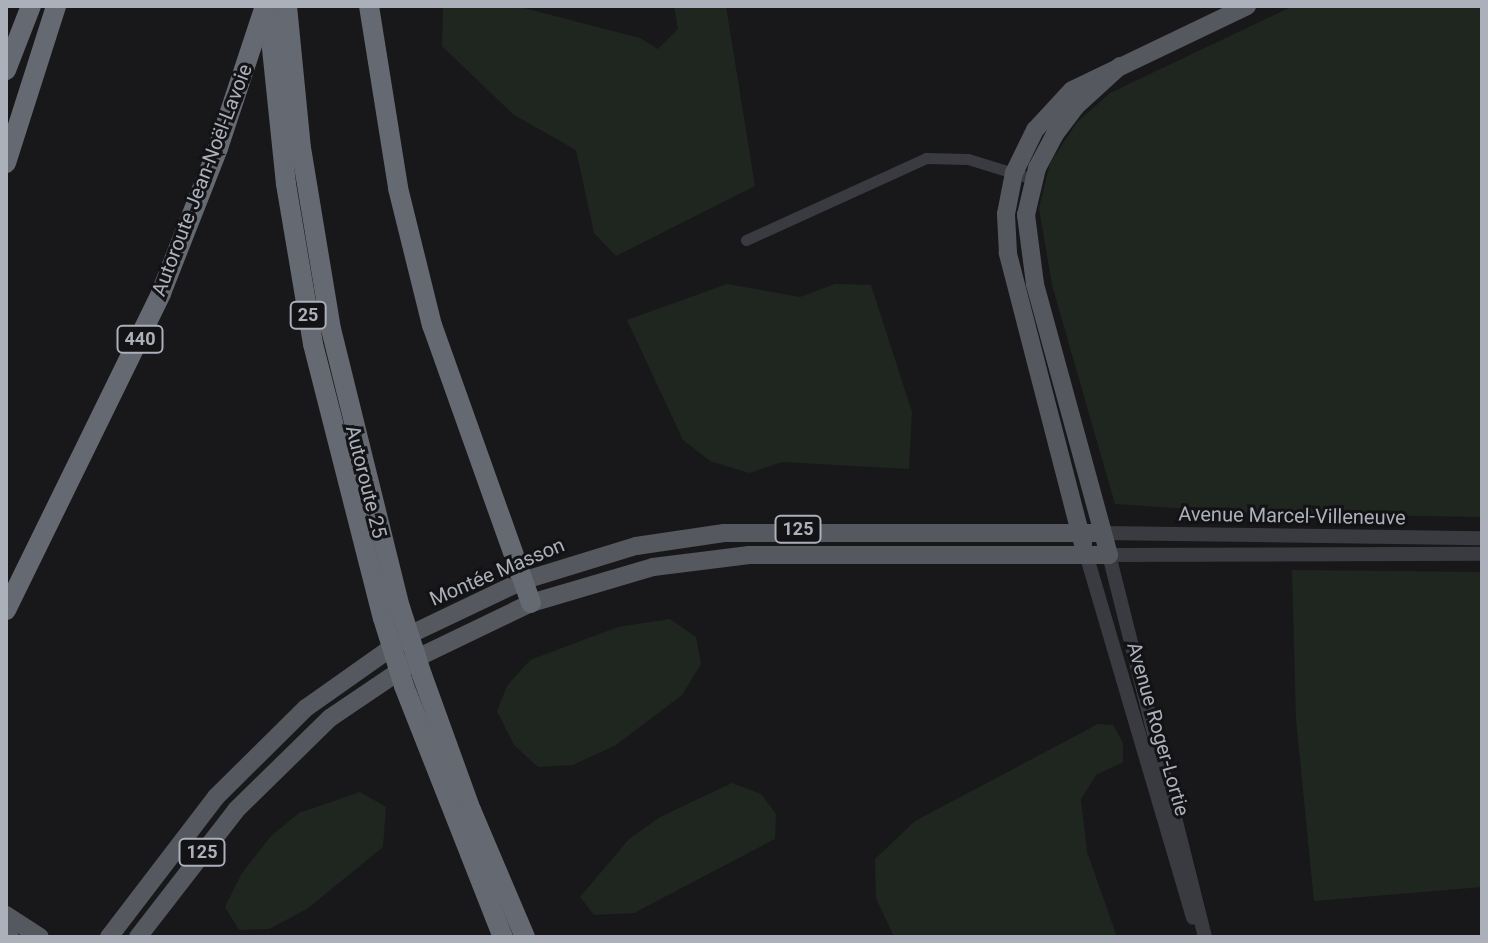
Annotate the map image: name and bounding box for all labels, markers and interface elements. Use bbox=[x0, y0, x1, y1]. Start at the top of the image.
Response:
street label: Autoroute Jean-Noël-Lavoie bbox=[147, 61, 257, 299]
road number: 25 bbox=[288, 301, 328, 329]
road number: 440 bbox=[116, 325, 164, 353]
street label: Autoroute 25 bbox=[340, 423, 392, 541]
street label: Avenue Marcel-Villeneuve bbox=[1178, 502, 1406, 530]
road number: 125 bbox=[774, 515, 822, 543]
street label: Montée Masson bbox=[426, 533, 568, 611]
street label: Avenue Roger-Lortie bbox=[1122, 639, 1194, 819]
road number: 125 bbox=[178, 838, 226, 866]

